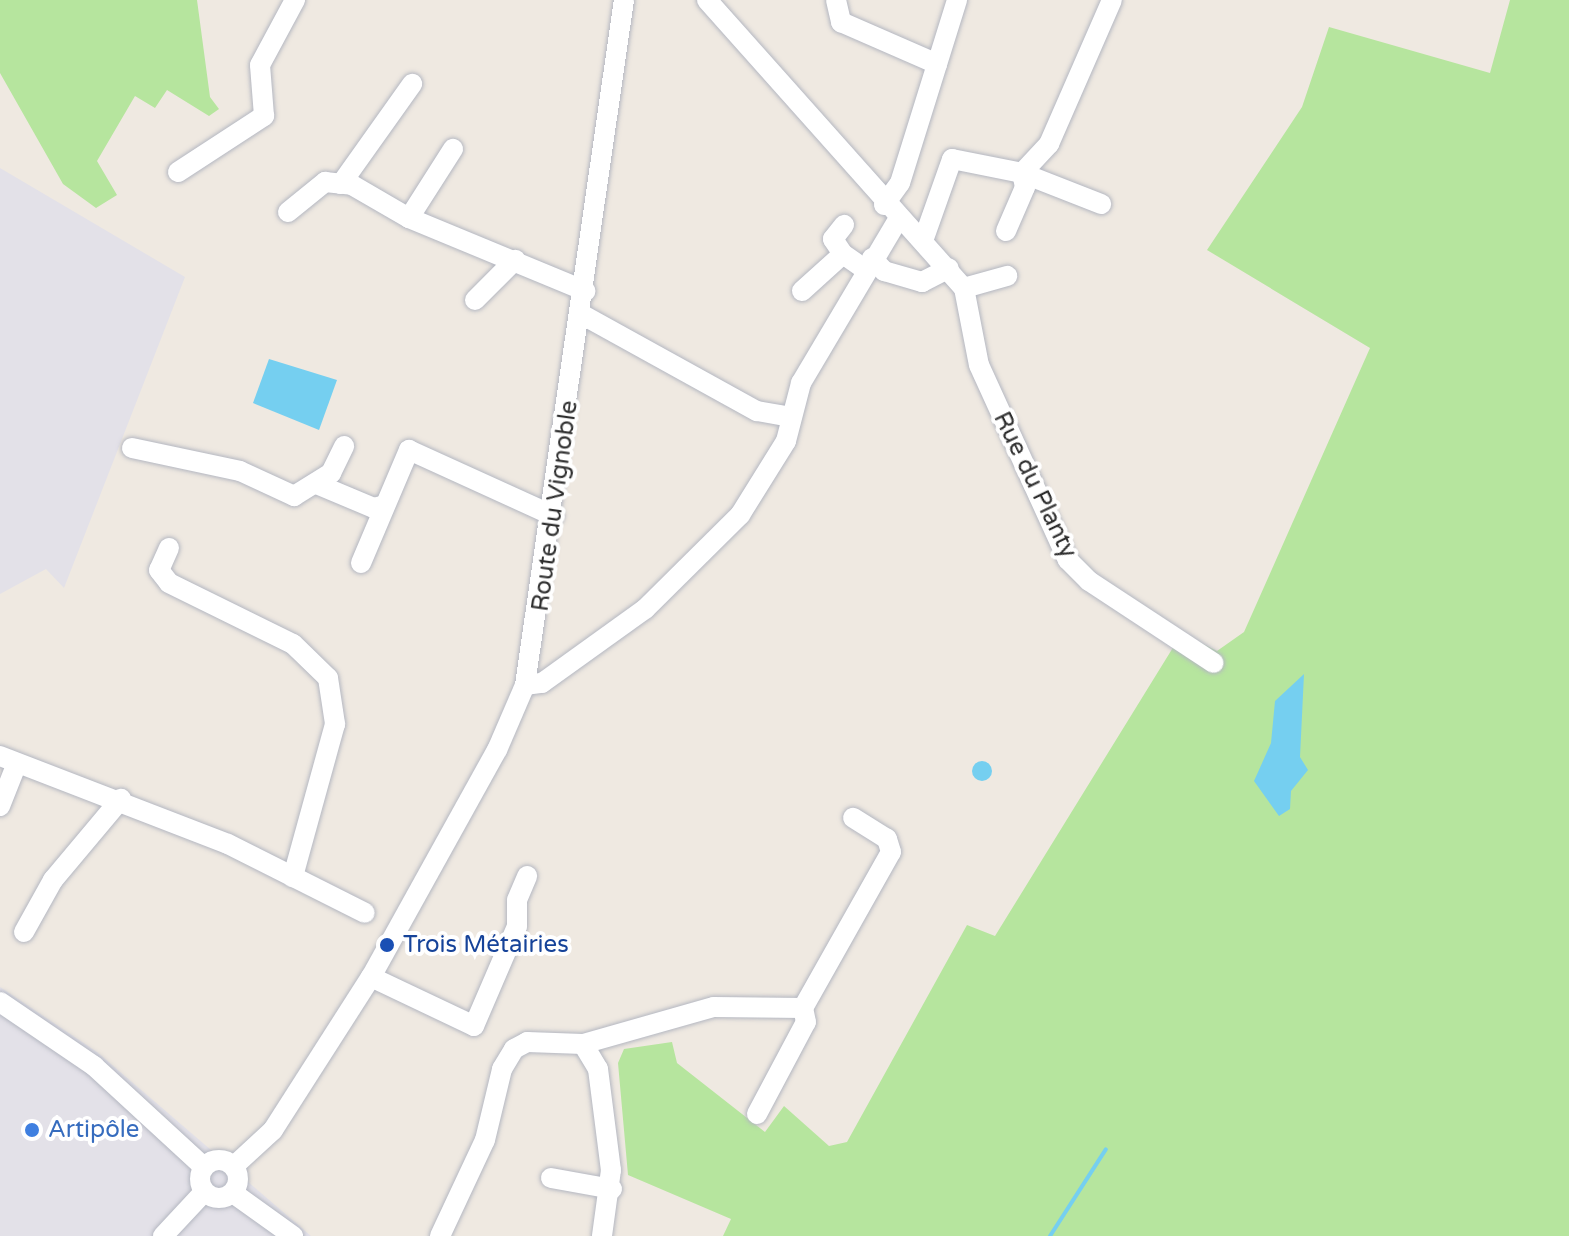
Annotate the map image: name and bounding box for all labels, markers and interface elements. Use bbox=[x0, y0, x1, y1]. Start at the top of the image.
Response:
street label: Route du Vignoble bbox=[526, 399, 584, 613]
street label: Rue du Planty bbox=[987, 407, 1083, 563]
place label: Trois Métairies bbox=[403, 931, 569, 959]
marker: Trois Métairies bbox=[378, 936, 396, 954]
place label: Artipôle bbox=[48, 1116, 139, 1144]
marker: Artipôle bbox=[23, 1121, 41, 1139]

